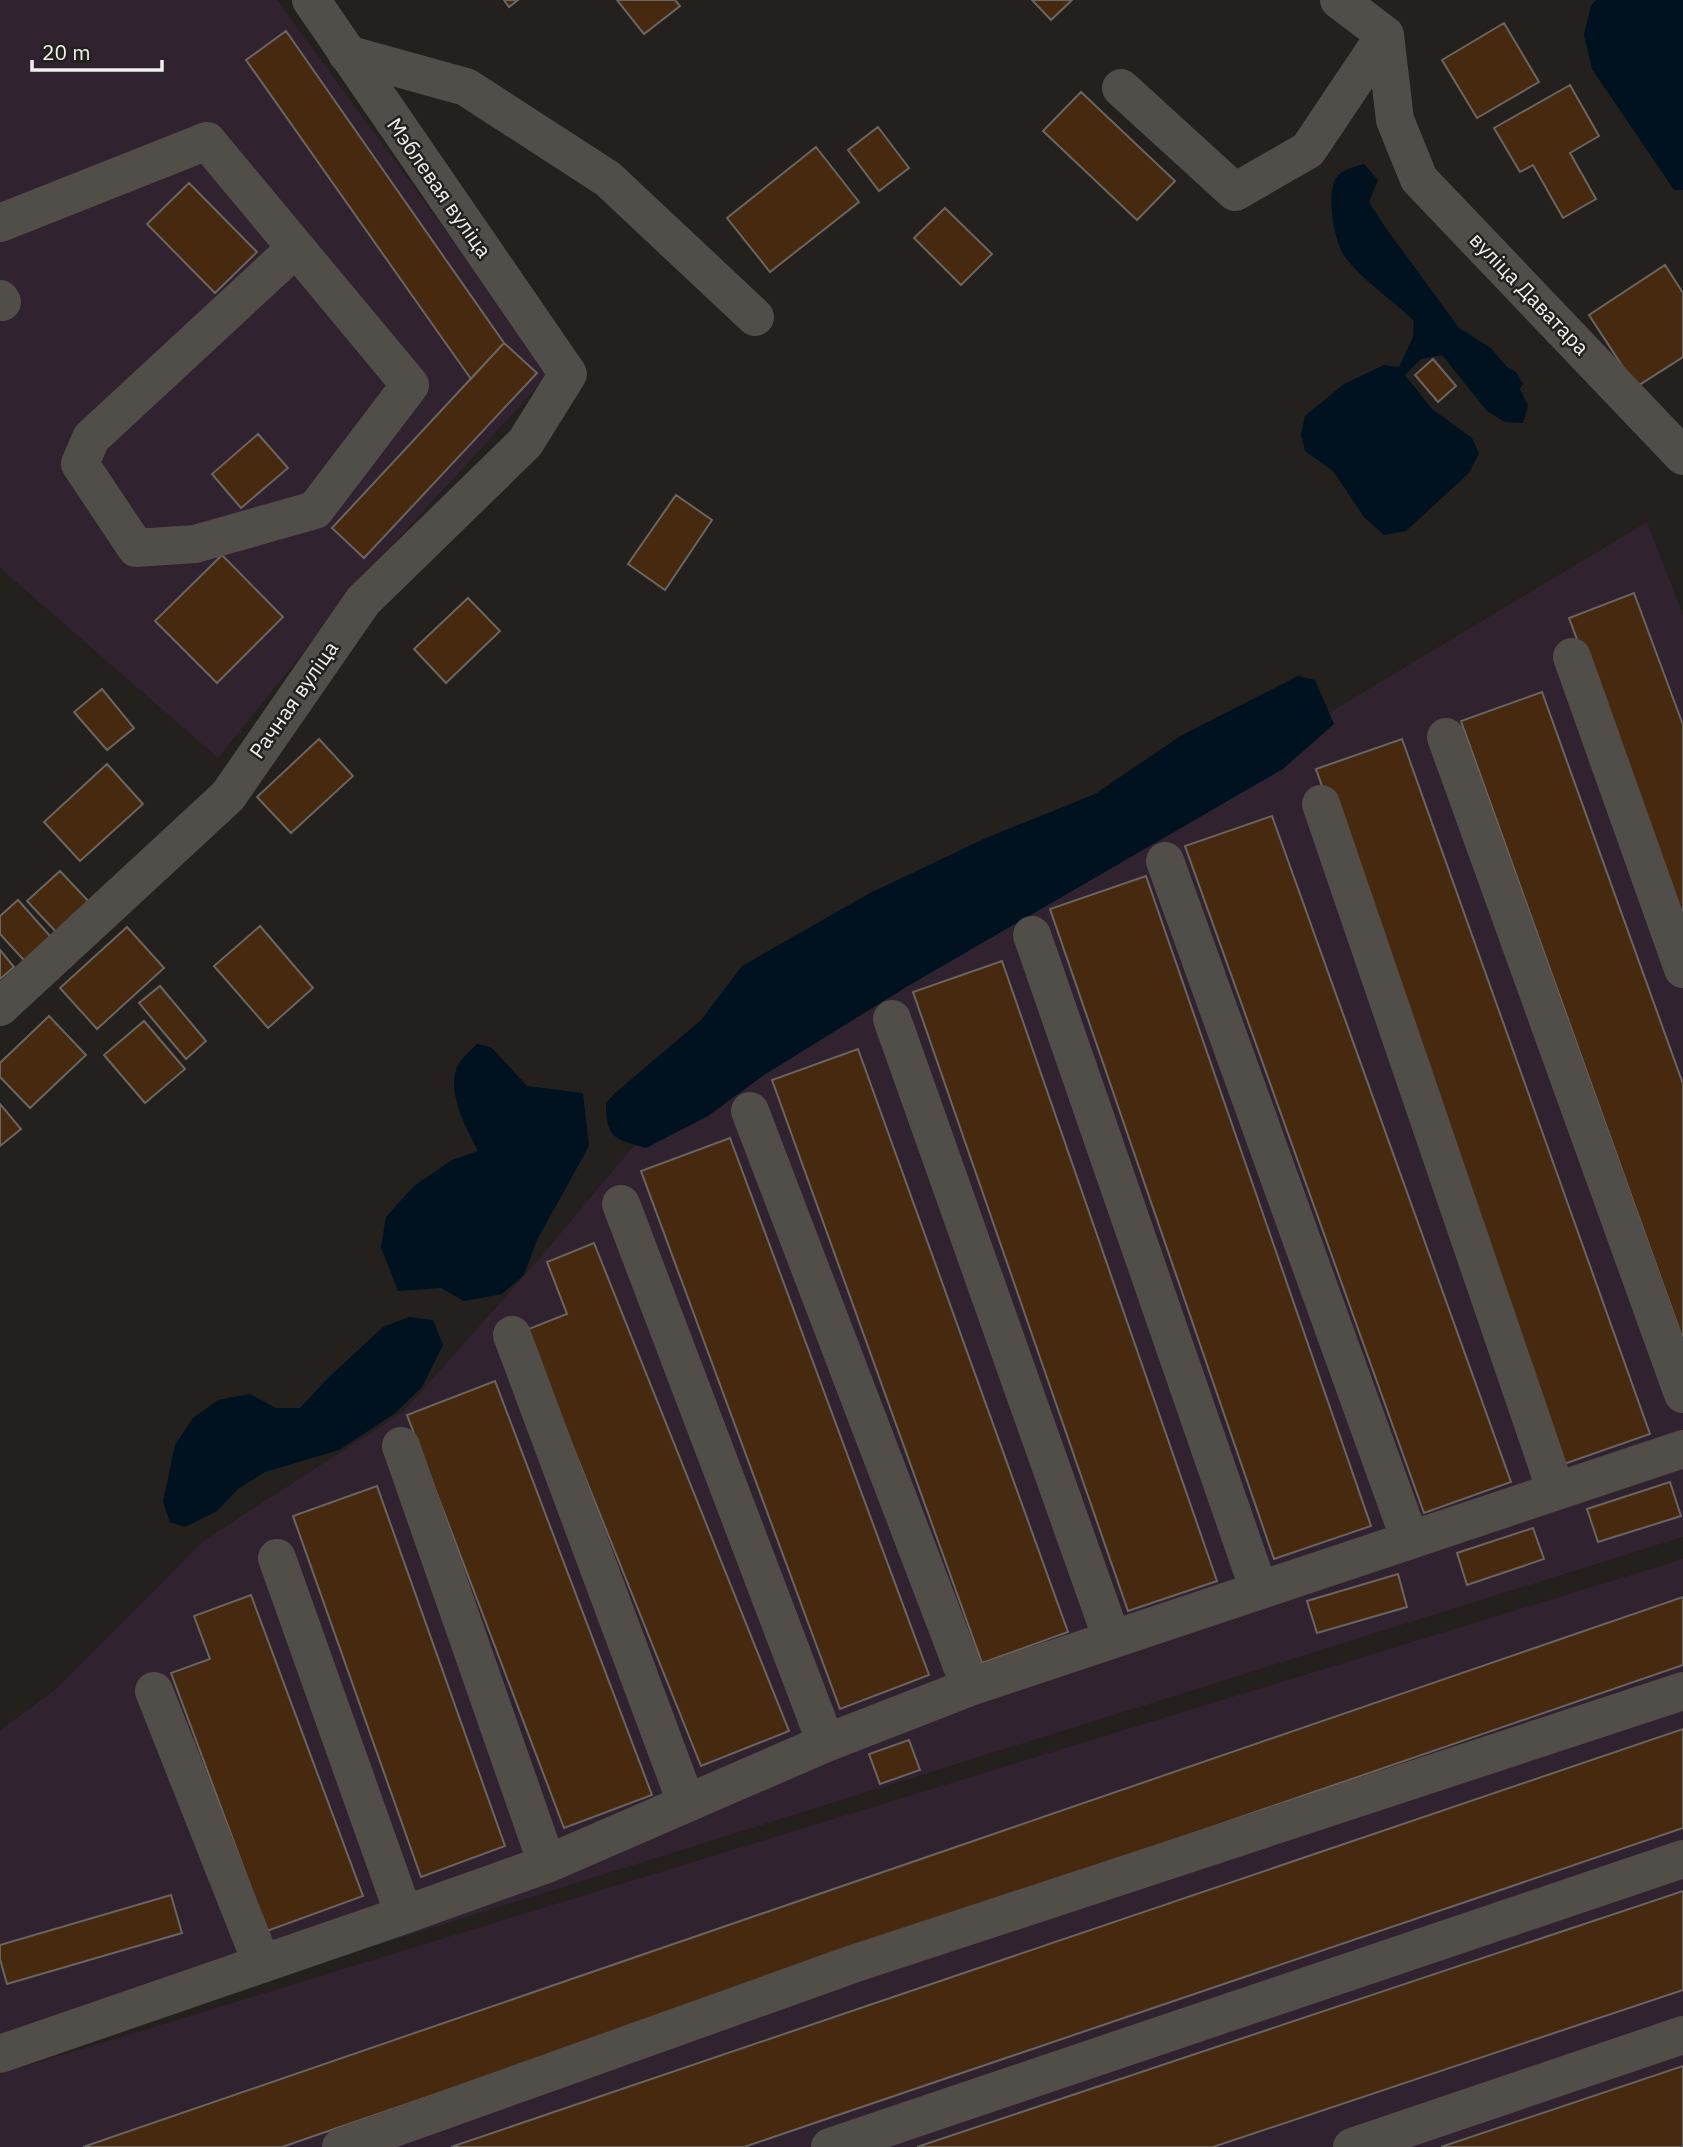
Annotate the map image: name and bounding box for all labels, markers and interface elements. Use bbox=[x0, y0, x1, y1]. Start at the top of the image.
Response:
scale bar bbox=[32, 28, 161, 72]
text: 20 m bbox=[42, 38, 91, 66]
street label: Мэблевая вуліца bbox=[381, 112, 499, 263]
street label: вуліца Даватара bbox=[1464, 226, 1596, 361]
street label: Рачная вуліца bbox=[242, 635, 344, 764]

